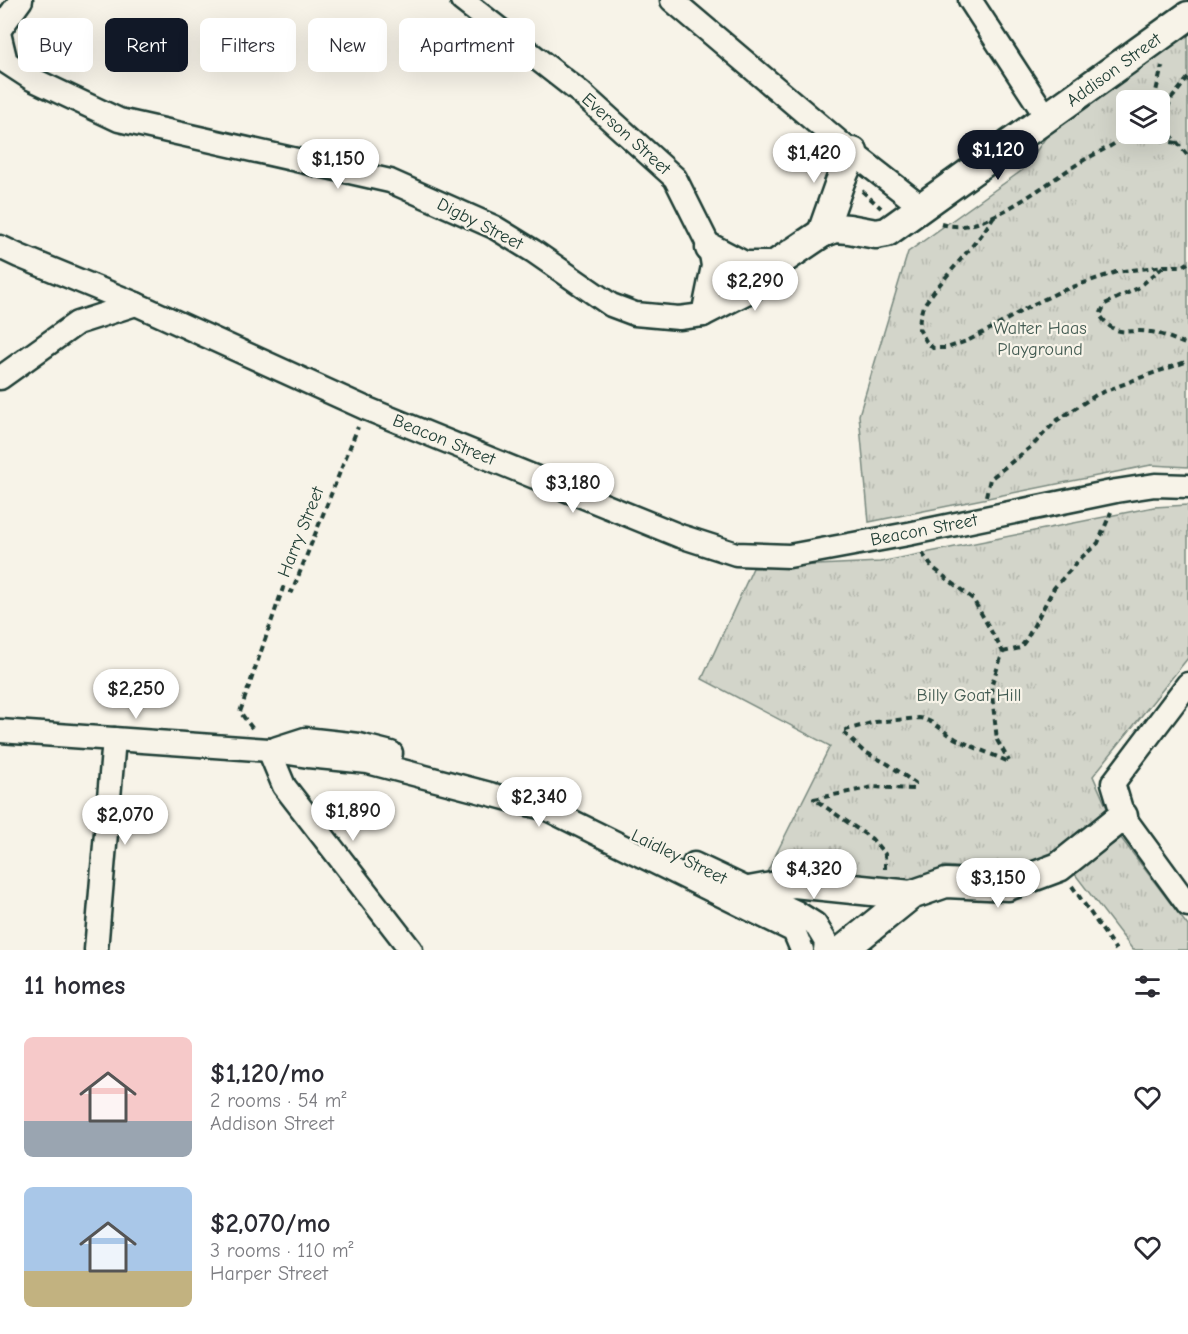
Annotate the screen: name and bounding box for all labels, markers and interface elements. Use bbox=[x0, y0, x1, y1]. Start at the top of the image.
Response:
chip: Buy bbox=[18, 18, 93, 72]
chip: Rent bbox=[105, 18, 188, 72]
chip: Filters bbox=[200, 18, 296, 72]
chip: New bbox=[308, 18, 387, 72]
chip: Apartment bbox=[399, 18, 535, 72]
street label: Addison Street bbox=[1063, 28, 1166, 111]
street label: Everson Street bbox=[577, 89, 675, 180]
map controls bbox=[1116, 90, 1170, 144]
button: layers bbox=[1116, 90, 1170, 144]
pin: $1,120 bbox=[949, 130, 1047, 181]
pin: $1,420 bbox=[765, 133, 863, 184]
text: $1,120 bbox=[972, 138, 1024, 161]
pin: $1,150 bbox=[289, 139, 387, 190]
text: $1,420 bbox=[787, 141, 841, 164]
text: $1,150 bbox=[311, 147, 365, 170]
street label: Digby Street bbox=[434, 193, 527, 255]
pin: $2,290 bbox=[706, 261, 804, 312]
text: $2,290 bbox=[726, 269, 784, 292]
park label: Walter Haas Playground bbox=[993, 318, 1087, 360]
street label: Beacon Street bbox=[390, 410, 499, 470]
pin: $3,180 bbox=[524, 463, 622, 514]
text: $3,180 bbox=[545, 471, 601, 494]
street label: Harry Street bbox=[273, 483, 329, 580]
street label: Beacon Street bbox=[869, 509, 980, 551]
pin: $2,250 bbox=[87, 669, 185, 720]
text: $2,250 bbox=[107, 677, 165, 700]
park label: Billy Goat Hill bbox=[916, 685, 1022, 706]
pin: $2,340 bbox=[490, 777, 588, 828]
text: $2,340 bbox=[511, 785, 567, 808]
pin: $1,890 bbox=[304, 791, 402, 842]
pin: $2,070 bbox=[76, 795, 174, 846]
text: $1,890 bbox=[325, 799, 381, 822]
text: $2,070 bbox=[96, 803, 154, 826]
street label: Laidley Street bbox=[628, 825, 731, 890]
pin: $4,320 bbox=[765, 849, 863, 900]
text: $4,320 bbox=[786, 857, 842, 880]
pin: $3,150 bbox=[949, 858, 1047, 909]
text: $3,150 bbox=[970, 866, 1026, 889]
icon: filters bbox=[1131, 970, 1164, 1003]
text: 11 homes bbox=[24, 971, 125, 1001]
text: $1,120/mo bbox=[210, 1059, 324, 1089]
icon: home bbox=[72, 1061, 144, 1133]
icon: heart bbox=[1131, 1081, 1164, 1114]
text: 2 rooms · 54 m² bbox=[210, 1089, 346, 1112]
text: Addison Street bbox=[210, 1112, 334, 1135]
text: $2,070/mo bbox=[210, 1209, 331, 1239]
icon: home bbox=[72, 1211, 144, 1283]
icon: heart bbox=[1131, 1231, 1164, 1264]
text: 3 rooms · 110 m² bbox=[210, 1239, 354, 1262]
text: Harper Street bbox=[210, 1262, 328, 1285]

